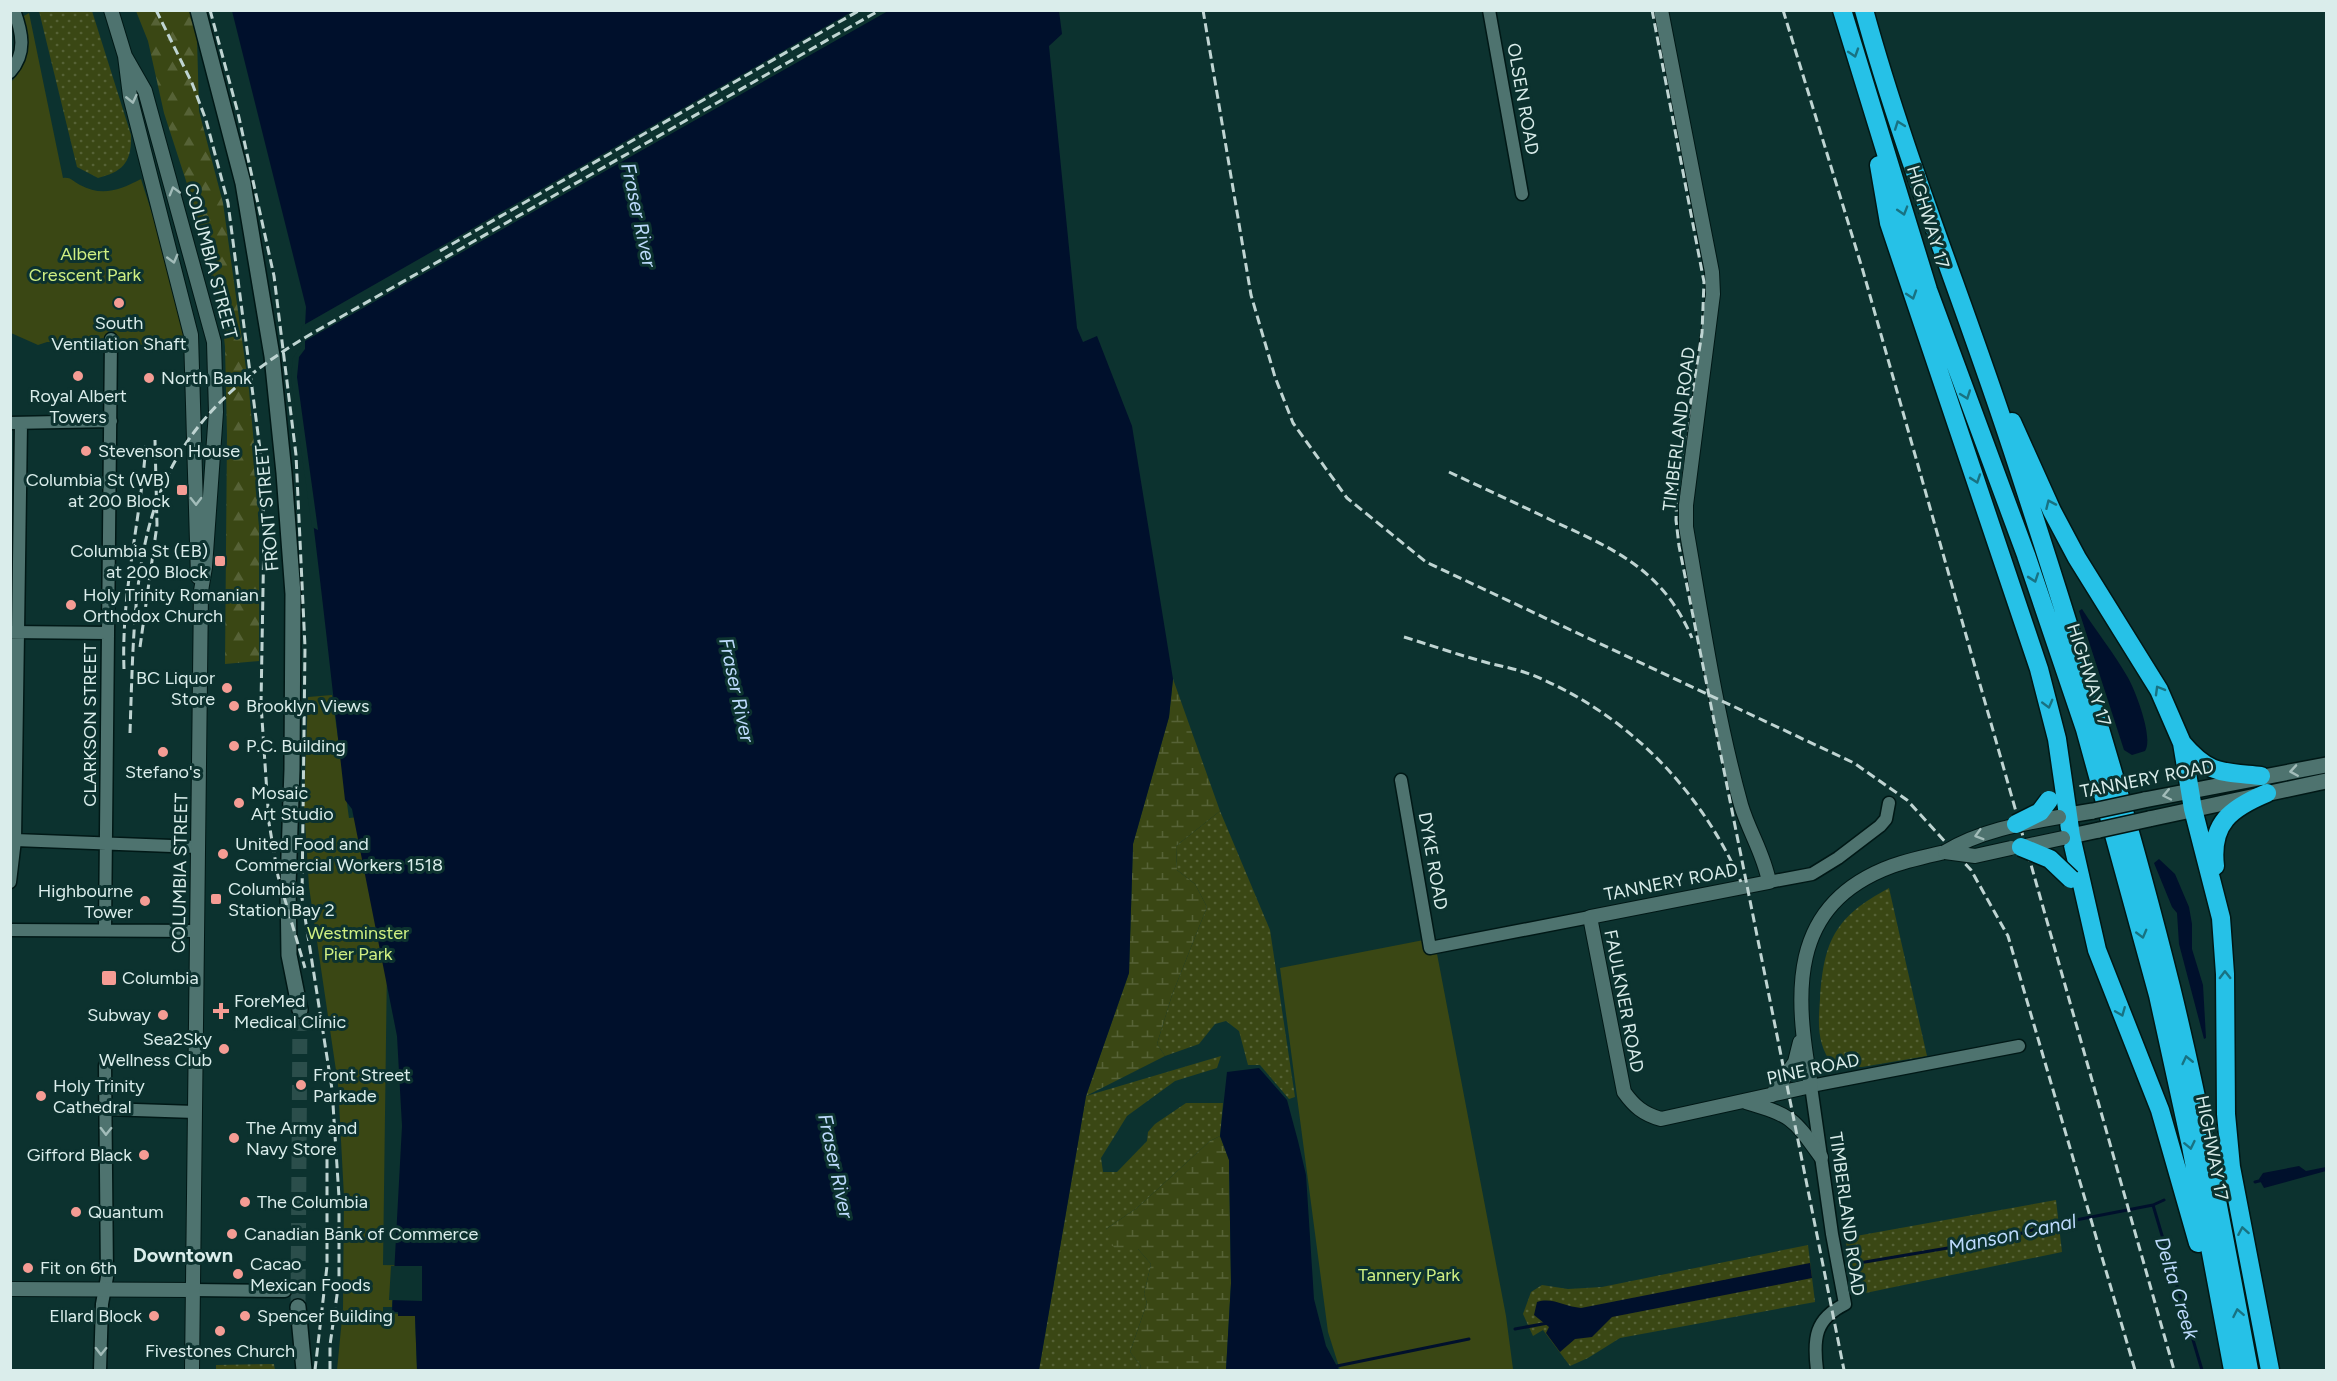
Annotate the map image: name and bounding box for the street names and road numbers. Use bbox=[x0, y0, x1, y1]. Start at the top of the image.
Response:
street label: OLSEN ROAD bbox=[1502, 41, 1544, 157]
street label: HIGHWAY 17 bbox=[1902, 163, 1954, 272]
street label: COLUMBIA STREET bbox=[180, 181, 242, 341]
street label: TIMBERLAND ROAD bbox=[1658, 346, 1700, 512]
street label: FRONT STREET bbox=[251, 444, 283, 572]
street label: HIGHWAY 17 bbox=[2062, 621, 2116, 729]
street label: CLARKSON STREET bbox=[79, 643, 101, 807]
street label: TANNERY ROAD bbox=[2078, 755, 2216, 803]
street label: COLUMBIA STREET bbox=[168, 793, 192, 953]
street label: DYKE ROAD bbox=[1414, 810, 1452, 912]
street label: TANNERY ROAD bbox=[1602, 858, 1740, 906]
street label: FAULKNER ROAD bbox=[1599, 928, 1649, 1074]
street label: PINE ROAD bbox=[1765, 1048, 1861, 1090]
street label: HIGHWAY 17 bbox=[2191, 1094, 2233, 1203]
street label: TIMBERLAND ROAD bbox=[1825, 1131, 1869, 1297]

